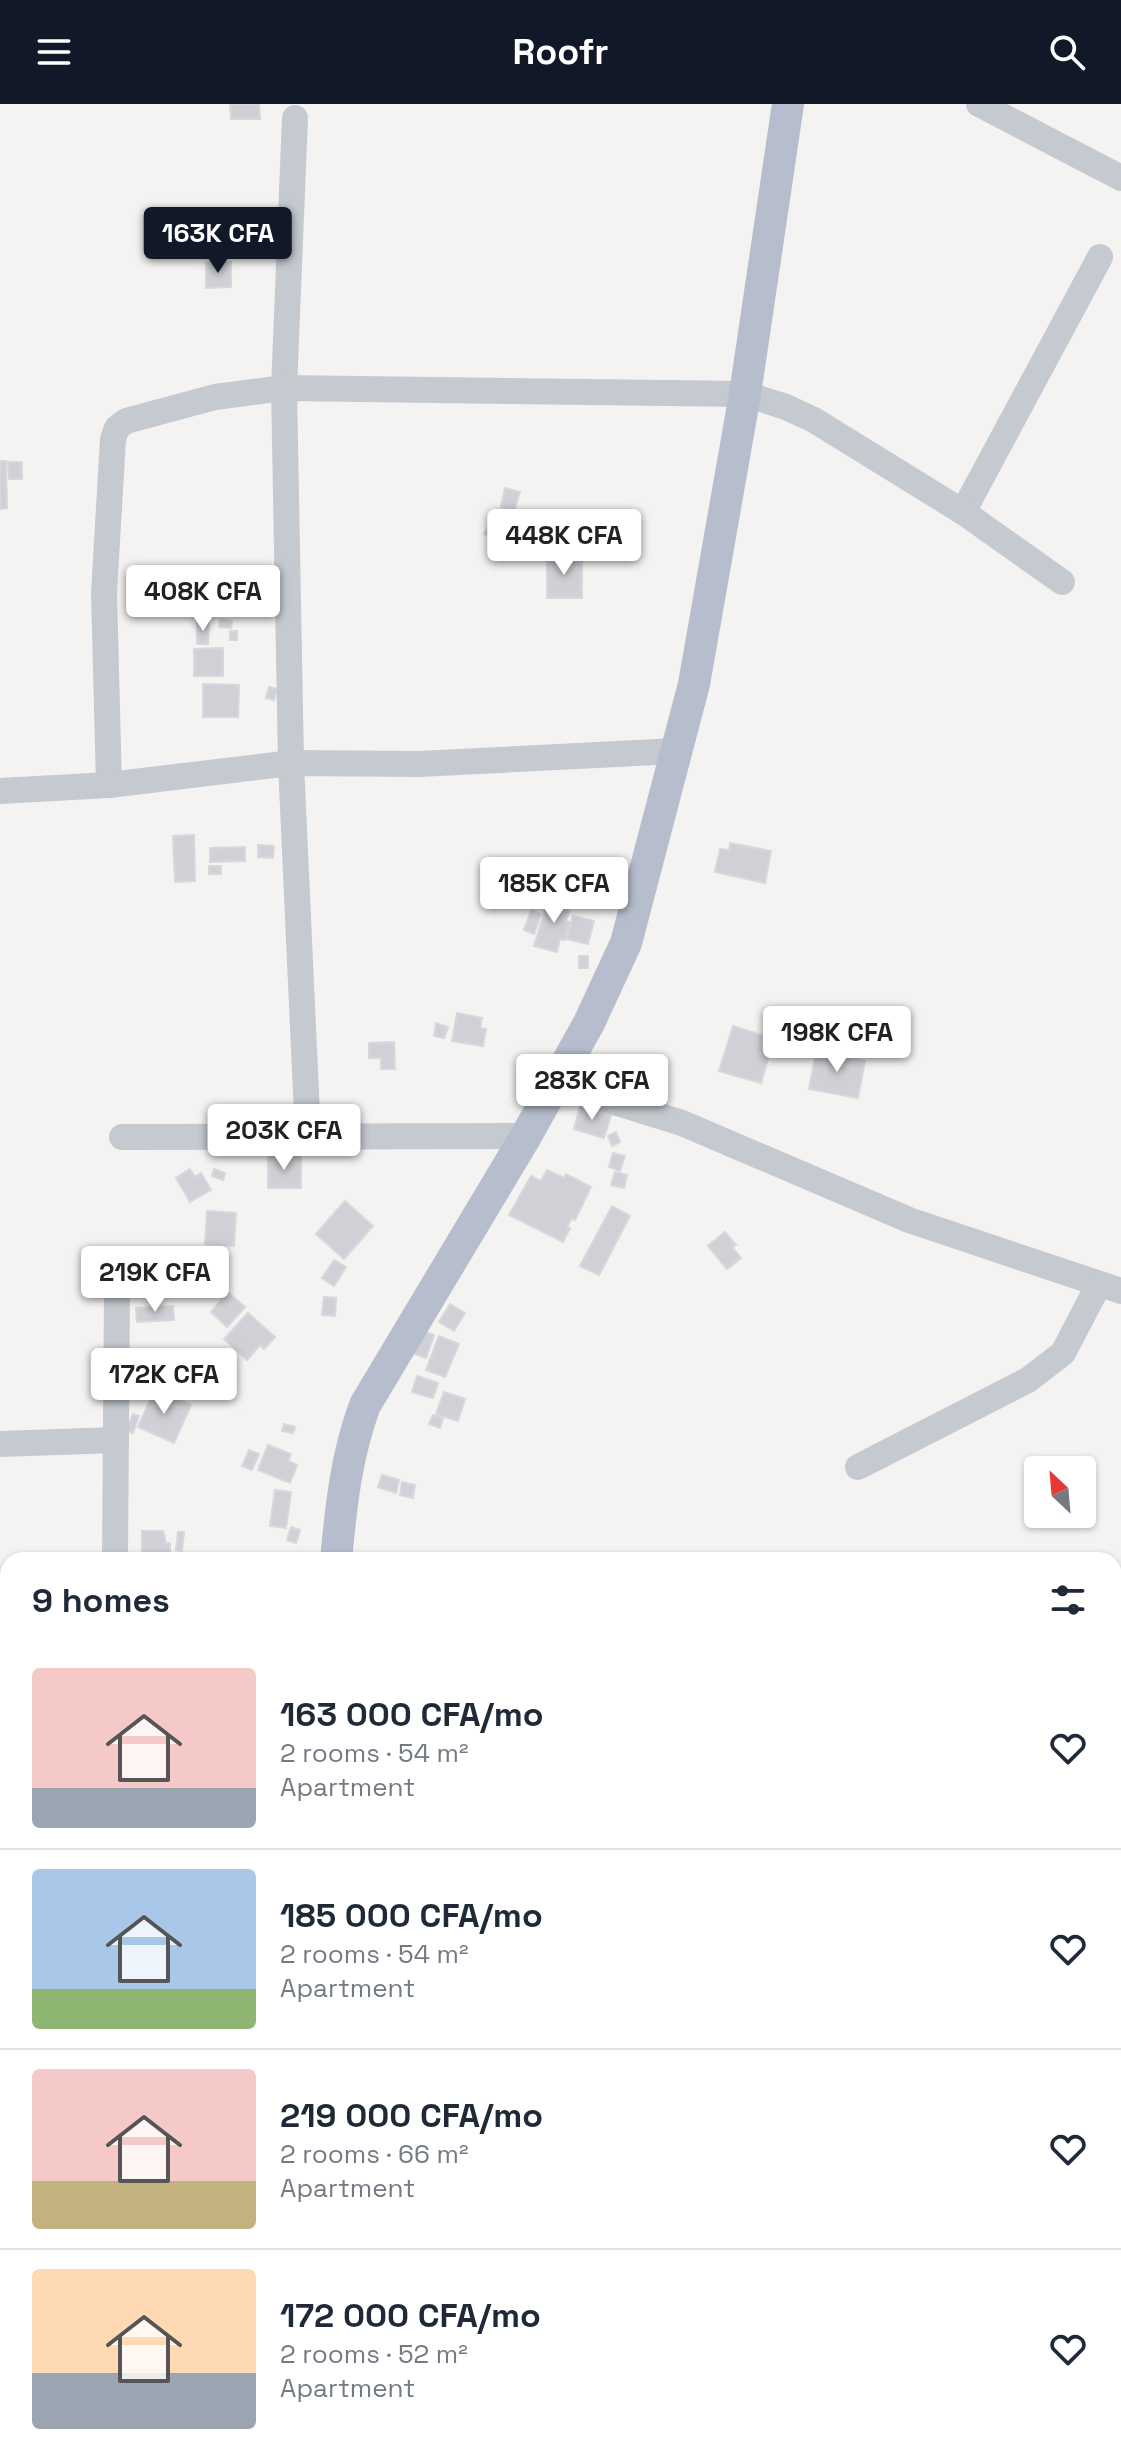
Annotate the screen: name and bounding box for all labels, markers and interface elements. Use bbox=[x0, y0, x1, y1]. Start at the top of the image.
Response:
text: Roofr bbox=[512, 29, 609, 75]
icon: menu bbox=[32, 30, 76, 74]
icon: search bbox=[1045, 30, 1089, 74]
pin: 163K CFA bbox=[135, 207, 301, 275]
text: 163K CFA bbox=[162, 216, 274, 250]
pin: 448K CFA bbox=[481, 509, 647, 577]
text: 448K CFA bbox=[505, 518, 623, 552]
pin: 408K CFA bbox=[120, 565, 286, 633]
text: 408K CFA bbox=[144, 574, 262, 608]
pin: 185K CFA bbox=[471, 857, 637, 925]
text: 185K CFA bbox=[498, 866, 610, 900]
pin: 198K CFA bbox=[754, 1006, 920, 1074]
text: 198K CFA bbox=[781, 1015, 893, 1049]
pin: 283K CFA bbox=[509, 1054, 675, 1122]
text: 283K CFA bbox=[534, 1063, 650, 1097]
pin: 203K CFA bbox=[201, 1104, 367, 1172]
text: 203K CFA bbox=[226, 1113, 342, 1147]
pin: 219K CFA bbox=[72, 1246, 238, 1314]
text: 219K CFA bbox=[99, 1255, 211, 1289]
pin: 172K CFA bbox=[81, 1348, 247, 1416]
text: 172K CFA bbox=[109, 1357, 219, 1391]
north arrow bbox=[1024, 1456, 1096, 1528]
map controls bbox=[1024, 1456, 1096, 1528]
icon: filters bbox=[1046, 1578, 1090, 1622]
text: 9 homes bbox=[32, 1579, 170, 1622]
text: 163 000 CFA/mo bbox=[280, 1693, 544, 1736]
icon: home bbox=[96, 1700, 192, 1796]
icon: heart bbox=[1046, 1726, 1090, 1770]
text: 2 rooms · 54 m² bbox=[280, 1736, 469, 1770]
text: Apartment bbox=[280, 1770, 415, 1804]
text: 185 000 CFA/mo bbox=[280, 1894, 543, 1937]
icon: home bbox=[96, 1901, 192, 1997]
icon: heart bbox=[1046, 1927, 1090, 1971]
text: 2 rooms · 54 m² bbox=[280, 1937, 469, 1971]
text: Apartment bbox=[280, 1971, 415, 2005]
text: 219 000 CFA/mo bbox=[280, 2094, 543, 2137]
icon: home bbox=[96, 2101, 192, 2197]
icon: heart bbox=[1046, 2127, 1090, 2171]
text: 2 rooms · 66 m² bbox=[280, 2137, 469, 2171]
text: Apartment bbox=[280, 2171, 415, 2205]
text: 172 000 CFA/mo bbox=[280, 2294, 541, 2337]
icon: home bbox=[96, 2301, 192, 2397]
icon: heart bbox=[1046, 2327, 1090, 2371]
text: 2 rooms · 52 m² bbox=[280, 2337, 468, 2371]
text: Apartment bbox=[280, 2371, 415, 2405]

